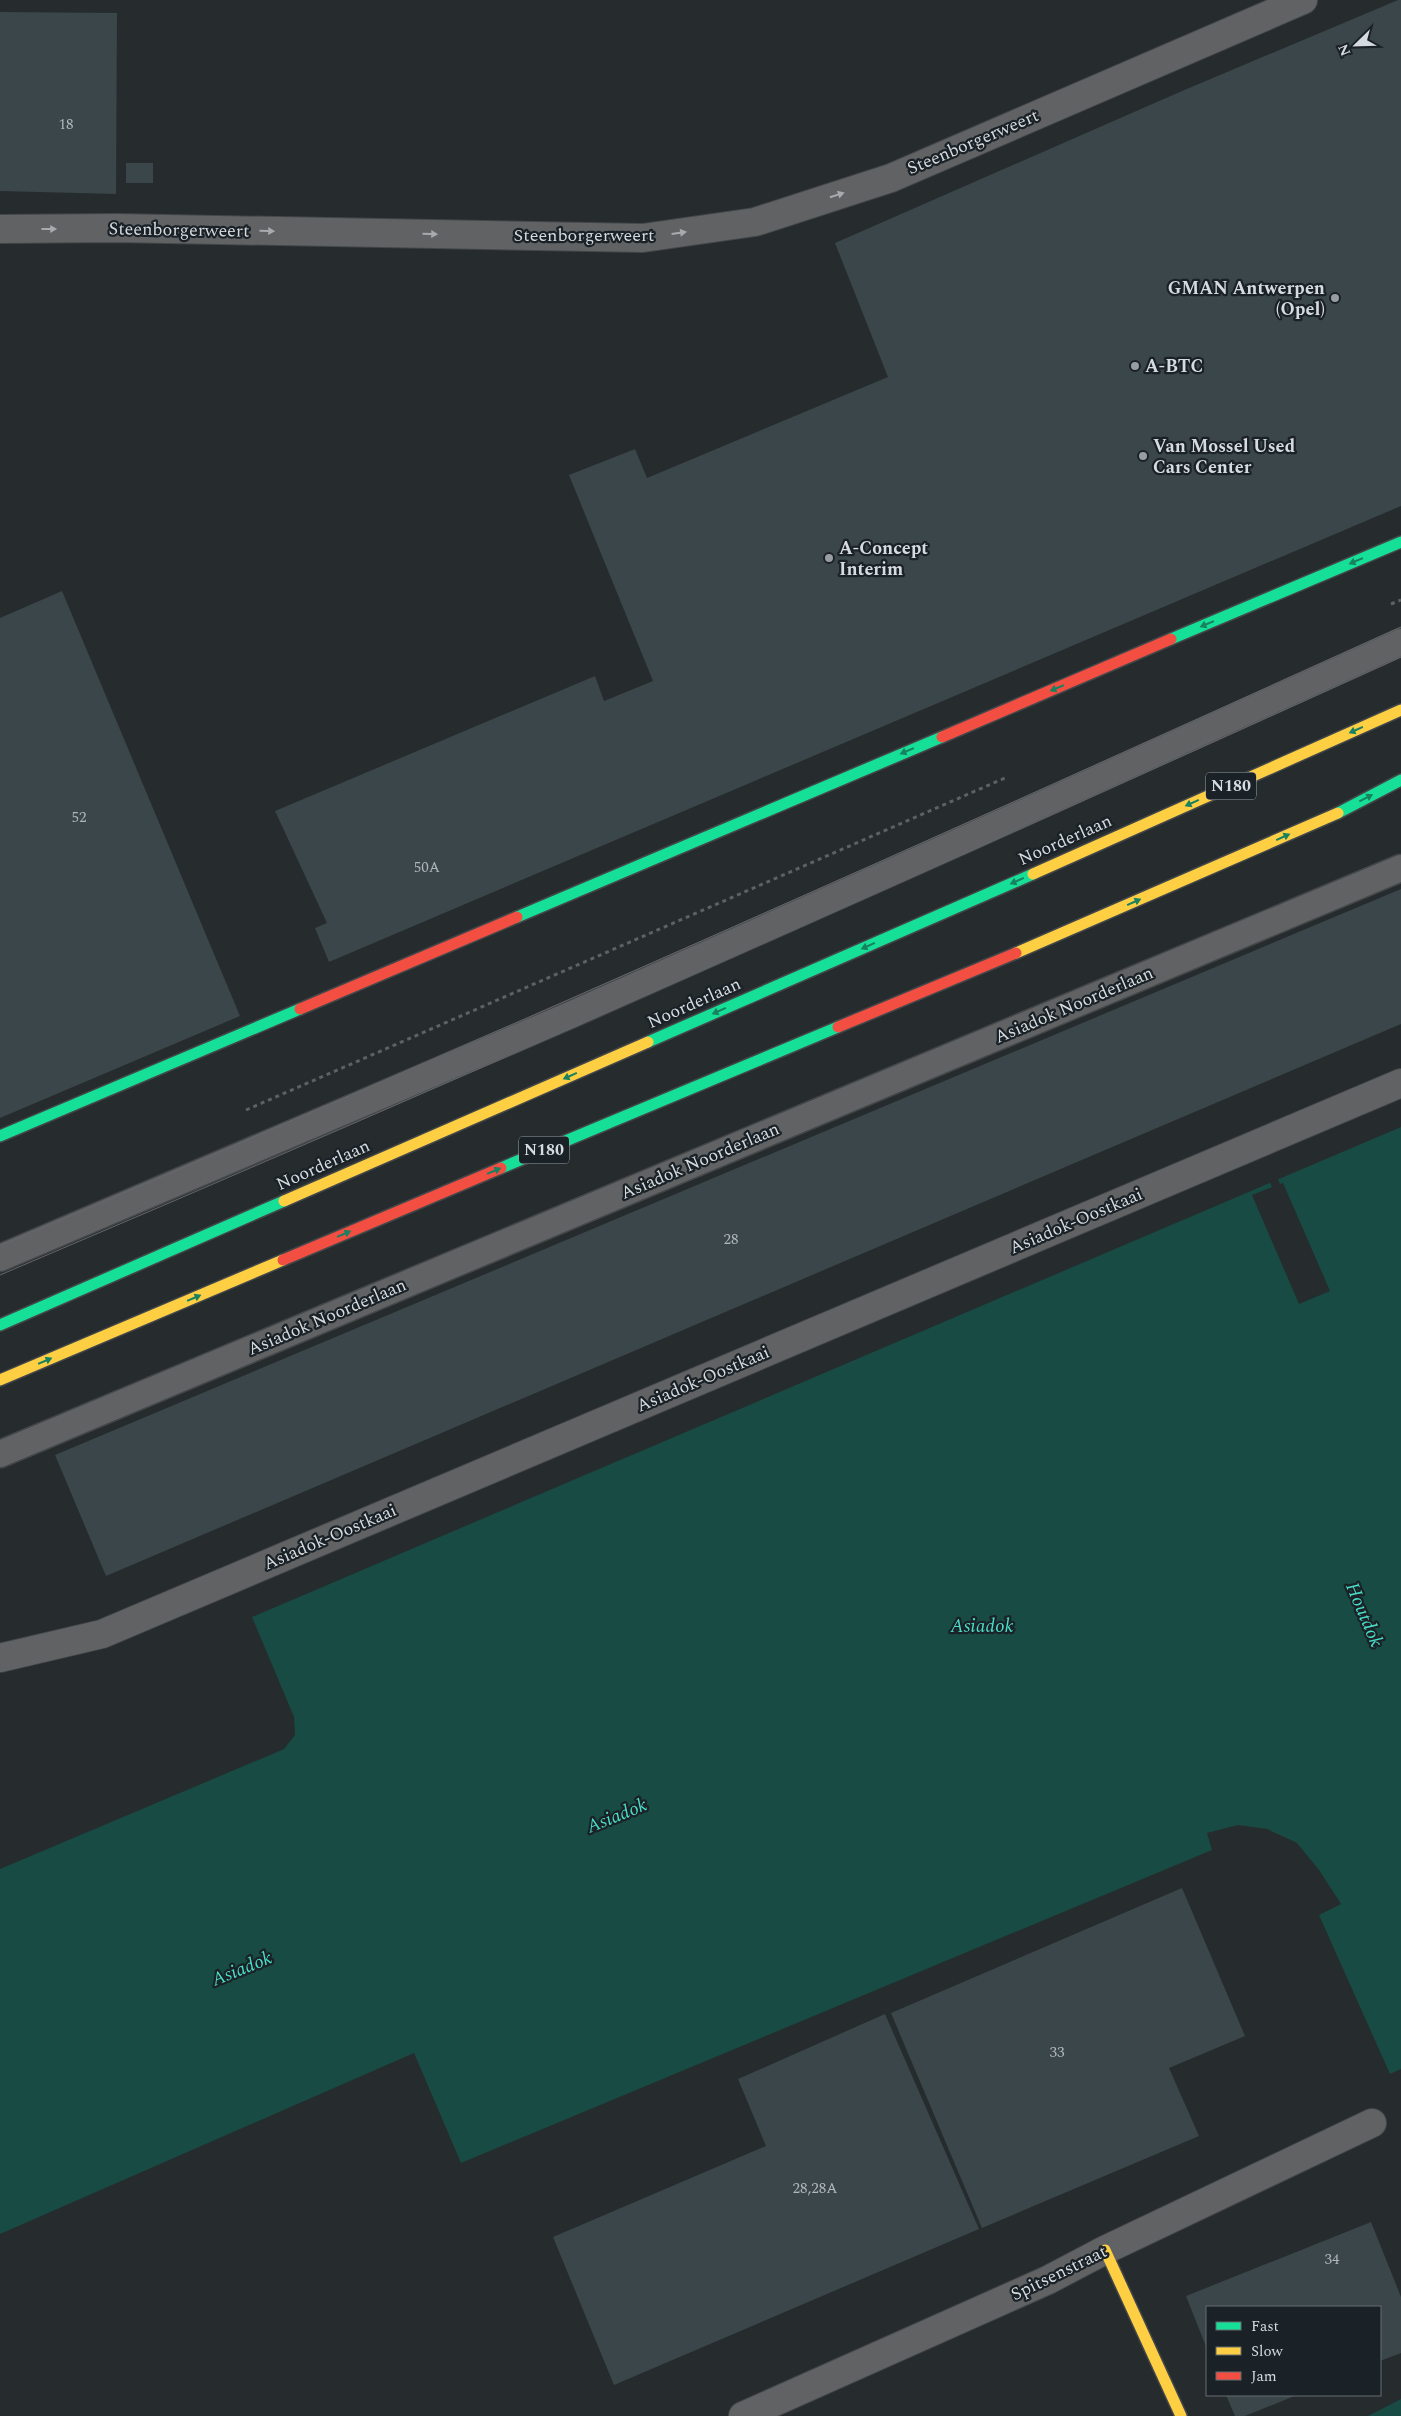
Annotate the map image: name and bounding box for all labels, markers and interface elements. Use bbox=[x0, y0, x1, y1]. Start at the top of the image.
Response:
north arrow bbox=[1331, 20, 1381, 70]
text: N bbox=[1333, 41, 1356, 59]
street label: Steenborgerweert bbox=[903, 102, 1043, 182]
house number: 18 bbox=[58, 113, 74, 136]
one-way arrow bbox=[830, 191, 845, 199]
street label: Steenborgerweert bbox=[108, 215, 250, 245]
street label: Steenborgerweert bbox=[514, 222, 654, 249]
one-way arrow bbox=[41, 225, 57, 233]
one-way arrow bbox=[260, 227, 276, 235]
one-way arrow bbox=[672, 229, 688, 237]
one-way arrow bbox=[422, 230, 438, 238]
place label: GMAN Antwerpen (Opel) bbox=[1168, 275, 1325, 323]
marker: GMAN Antwerpen (Opel) bbox=[1329, 292, 1341, 304]
place label: A-BTC bbox=[1145, 353, 1203, 380]
marker: A-BTC bbox=[1129, 360, 1141, 372]
place label: Van Mossel Used Cars Center bbox=[1153, 433, 1296, 481]
marker: Van Mossel Used Cars Center bbox=[1137, 450, 1149, 462]
place label: A-Concept Interim bbox=[839, 535, 928, 583]
marker: A-Concept Interim bbox=[823, 552, 835, 564]
one-way arrow bbox=[1349, 557, 1363, 565]
one-way arrow bbox=[1199, 621, 1214, 629]
one-way arrow bbox=[1050, 684, 1064, 692]
one-way arrow bbox=[1349, 726, 1363, 734]
one-way arrow bbox=[899, 747, 914, 755]
road number: N180 bbox=[1206, 772, 1256, 799]
one-way arrow bbox=[1359, 794, 1374, 802]
one-way arrow bbox=[1185, 800, 1199, 808]
house number: 52 bbox=[71, 806, 87, 829]
street label: Noorderlaan bbox=[1014, 807, 1116, 873]
one-way arrow bbox=[1276, 833, 1290, 841]
house number: 50A bbox=[414, 856, 440, 879]
one-way arrow bbox=[1010, 877, 1024, 885]
one-way arrow bbox=[1127, 898, 1141, 906]
one-way arrow bbox=[861, 942, 875, 950]
street label: Asiadok Noorderlaan bbox=[990, 959, 1158, 1051]
street label: Noorderlaan bbox=[643, 970, 745, 1036]
one-way arrow bbox=[712, 1007, 726, 1015]
one-way arrow bbox=[563, 1072, 577, 1080]
street label: Asiadok Noorderlaan bbox=[616, 1115, 784, 1207]
street label: Noorderlaan bbox=[272, 1132, 374, 1198]
road number: N180 bbox=[519, 1136, 569, 1164]
one-way arrow bbox=[487, 1167, 502, 1175]
street label: Asiadok-Oostkaai bbox=[1005, 1181, 1147, 1261]
house number: 28 bbox=[723, 1228, 739, 1251]
one-way arrow bbox=[337, 1230, 351, 1238]
street label: Asiadok Noorderlaan bbox=[243, 1271, 411, 1363]
one-way arrow bbox=[187, 1294, 202, 1301]
street label: Asiadok-Oostkaai bbox=[632, 1339, 774, 1419]
one-way arrow bbox=[38, 1357, 52, 1365]
street label: Asiadok-Oostkaai bbox=[259, 1497, 401, 1577]
water label: Houtdok bbox=[1337, 1578, 1391, 1652]
water label: Asiadok bbox=[949, 1612, 1014, 1641]
water label: Asiadok bbox=[581, 1791, 652, 1842]
water label: Asiadok bbox=[206, 1944, 277, 1995]
house number: 33 bbox=[1049, 2041, 1065, 2064]
house number: 28,28A bbox=[792, 2177, 838, 2200]
street label: Spitsenstraat bbox=[1006, 2238, 1112, 2308]
house number: 34 bbox=[1324, 2248, 1340, 2271]
legend bbox=[1206, 2306, 1381, 2396]
text: Fast bbox=[1251, 2315, 1279, 2338]
text: Slow bbox=[1251, 2340, 1283, 2363]
text: Jam bbox=[1251, 2365, 1277, 2388]

